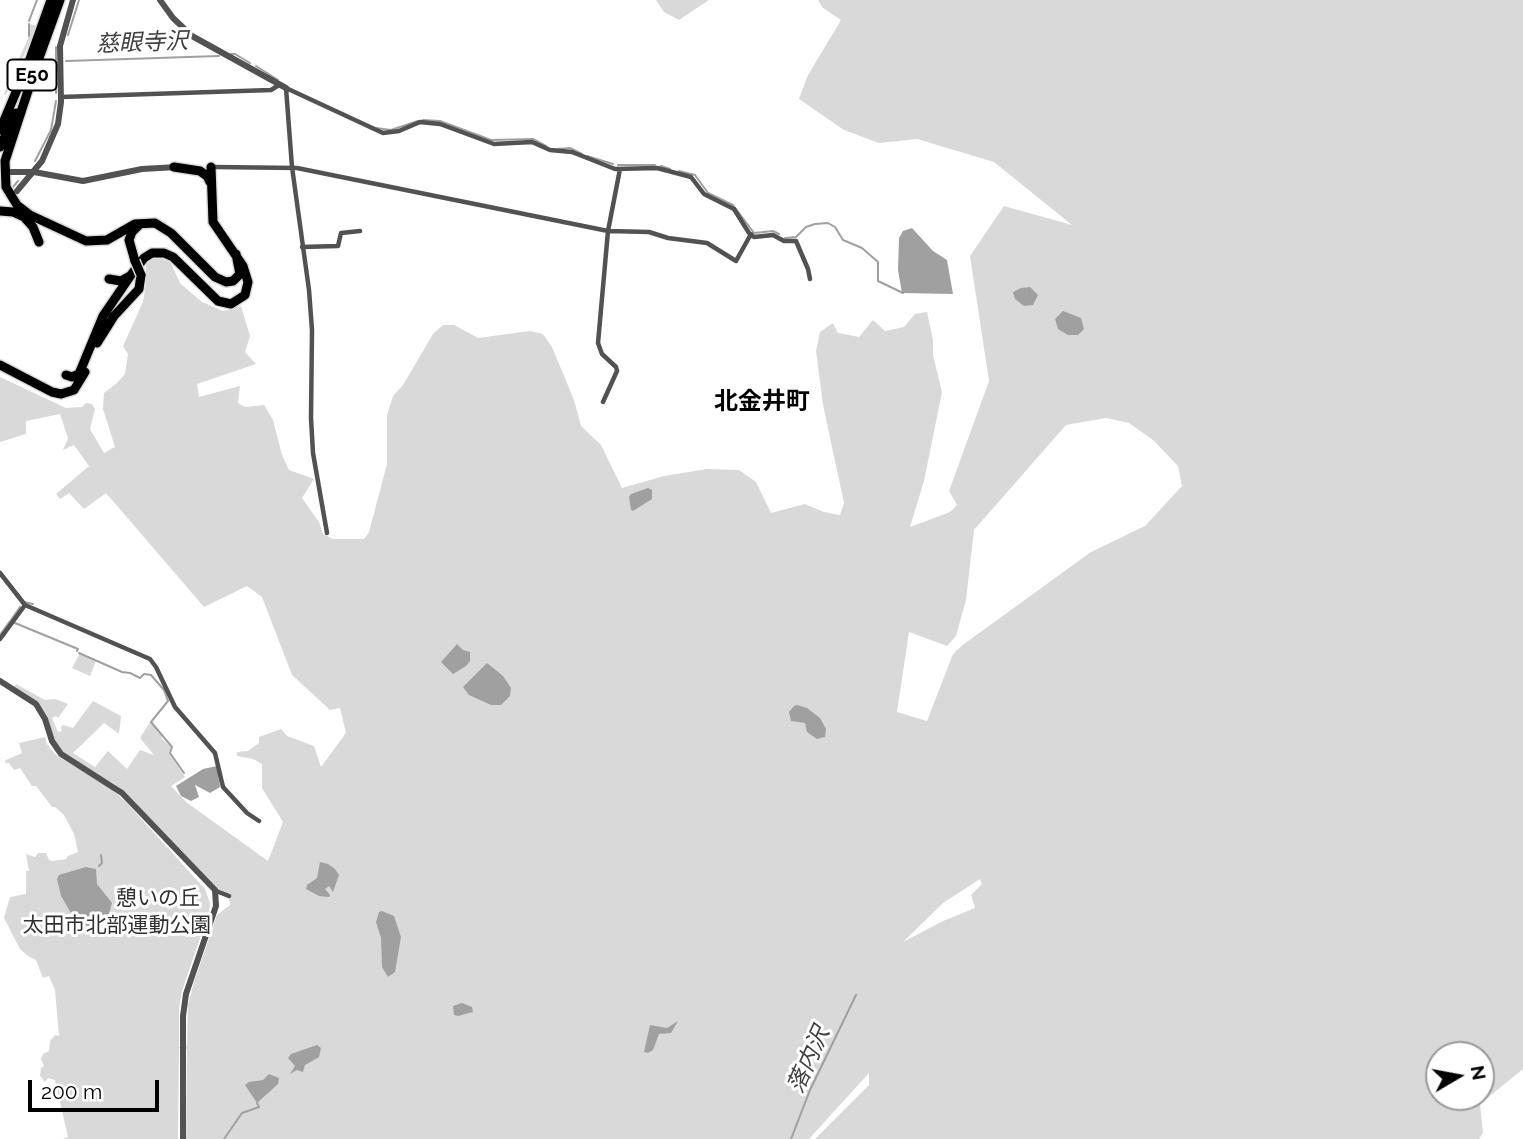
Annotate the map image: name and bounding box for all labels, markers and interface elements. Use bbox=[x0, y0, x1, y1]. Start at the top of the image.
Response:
water label: 慈眼寺沢 bbox=[96, 28, 188, 58]
road number: E50 bbox=[7, 60, 56, 90]
district label: 北金井町 bbox=[714, 388, 810, 416]
park label: 憩いの丘 bbox=[116, 886, 200, 912]
park label: 太田市北部運動公園 bbox=[23, 913, 211, 939]
water label: 落内沢 bbox=[782, 1023, 836, 1097]
north arrow bbox=[1425, 1041, 1495, 1111]
text: N bbox=[1467, 1064, 1491, 1082]
scale bar bbox=[32, 1066, 163, 1110]
text: 200 m bbox=[41, 1079, 102, 1104]

